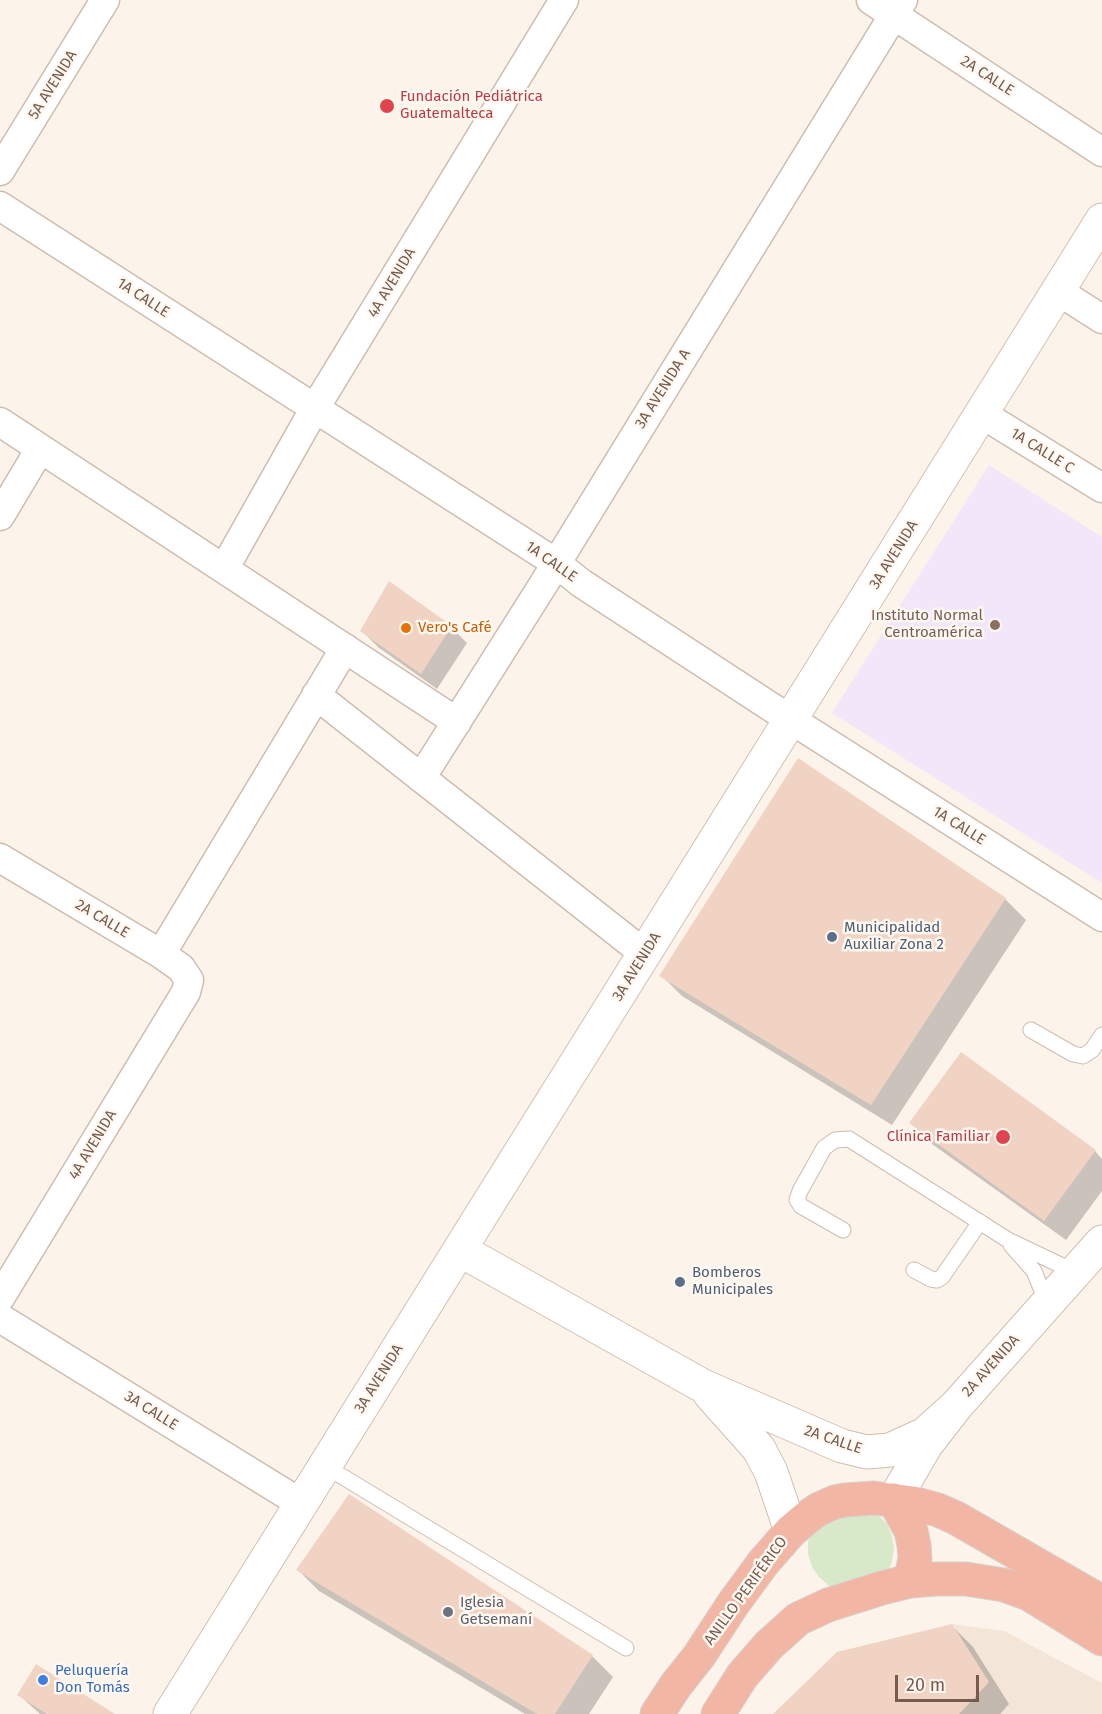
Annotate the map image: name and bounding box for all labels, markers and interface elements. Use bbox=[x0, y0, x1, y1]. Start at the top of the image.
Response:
street label: 5A AVENIDA bbox=[25, 47, 81, 123]
street label: 2A CALLE bbox=[957, 52, 1017, 100]
place label: Fundación Pediátrica Guatemalteca bbox=[400, 88, 543, 123]
marker: Fundación Pediátrica Guatemalteca bbox=[378, 97, 396, 115]
street label: 4A AVENIDA bbox=[364, 245, 420, 321]
street label: 1A CALLE bbox=[113, 274, 173, 322]
street label: 3A AVENIDA A bbox=[631, 346, 695, 432]
street label: 1A CALLE C bbox=[1007, 424, 1077, 478]
street label: 3A AVENIDA bbox=[866, 517, 922, 593]
street label: 1A CALLE bbox=[522, 538, 580, 586]
place label: Instituto Normal Centroamérica bbox=[871, 607, 983, 642]
marker: Instituto Normal Centroamérica bbox=[988, 618, 1002, 632]
place label: Vero's Café bbox=[418, 619, 492, 637]
marker: Vero's Café bbox=[399, 621, 413, 635]
street label: 1A CALLE bbox=[929, 803, 989, 849]
street label: 2A CALLE bbox=[72, 896, 132, 942]
place label: Municipalidad Auxiliar Zona 2 bbox=[844, 919, 944, 954]
street label: 3A AVENIDA bbox=[609, 929, 665, 1005]
marker: Municipalidad Auxiliar Zona 2 bbox=[825, 930, 839, 944]
street label: 4A AVENIDA bbox=[65, 1107, 121, 1183]
place label: Clínica Familiar bbox=[887, 1128, 990, 1146]
marker: Clínica Familiar bbox=[994, 1128, 1012, 1146]
place label: Bomberos Municipales bbox=[692, 1264, 773, 1299]
marker: Bomberos Municipales bbox=[673, 1275, 687, 1289]
street label: 2A AVENIDA bbox=[958, 1331, 1024, 1401]
street label: 3A AVENIDA bbox=[351, 1341, 407, 1417]
street label: 3A CALLE bbox=[121, 1387, 181, 1435]
street label: 2A CALLE bbox=[802, 1422, 864, 1458]
street label: ANILLO PERIFÉRICO bbox=[701, 1533, 791, 1649]
place label: Iglesia Getsemaní bbox=[460, 1594, 532, 1629]
marker: Iglesia Getsemaní bbox=[441, 1605, 455, 1619]
place label: Peluquería Don Tomás bbox=[55, 1662, 130, 1697]
scale bar bbox=[898, 1663, 982, 1701]
marker: Peluquería Don Tomás bbox=[36, 1673, 50, 1687]
text: 20 m bbox=[906, 1674, 945, 1696]

